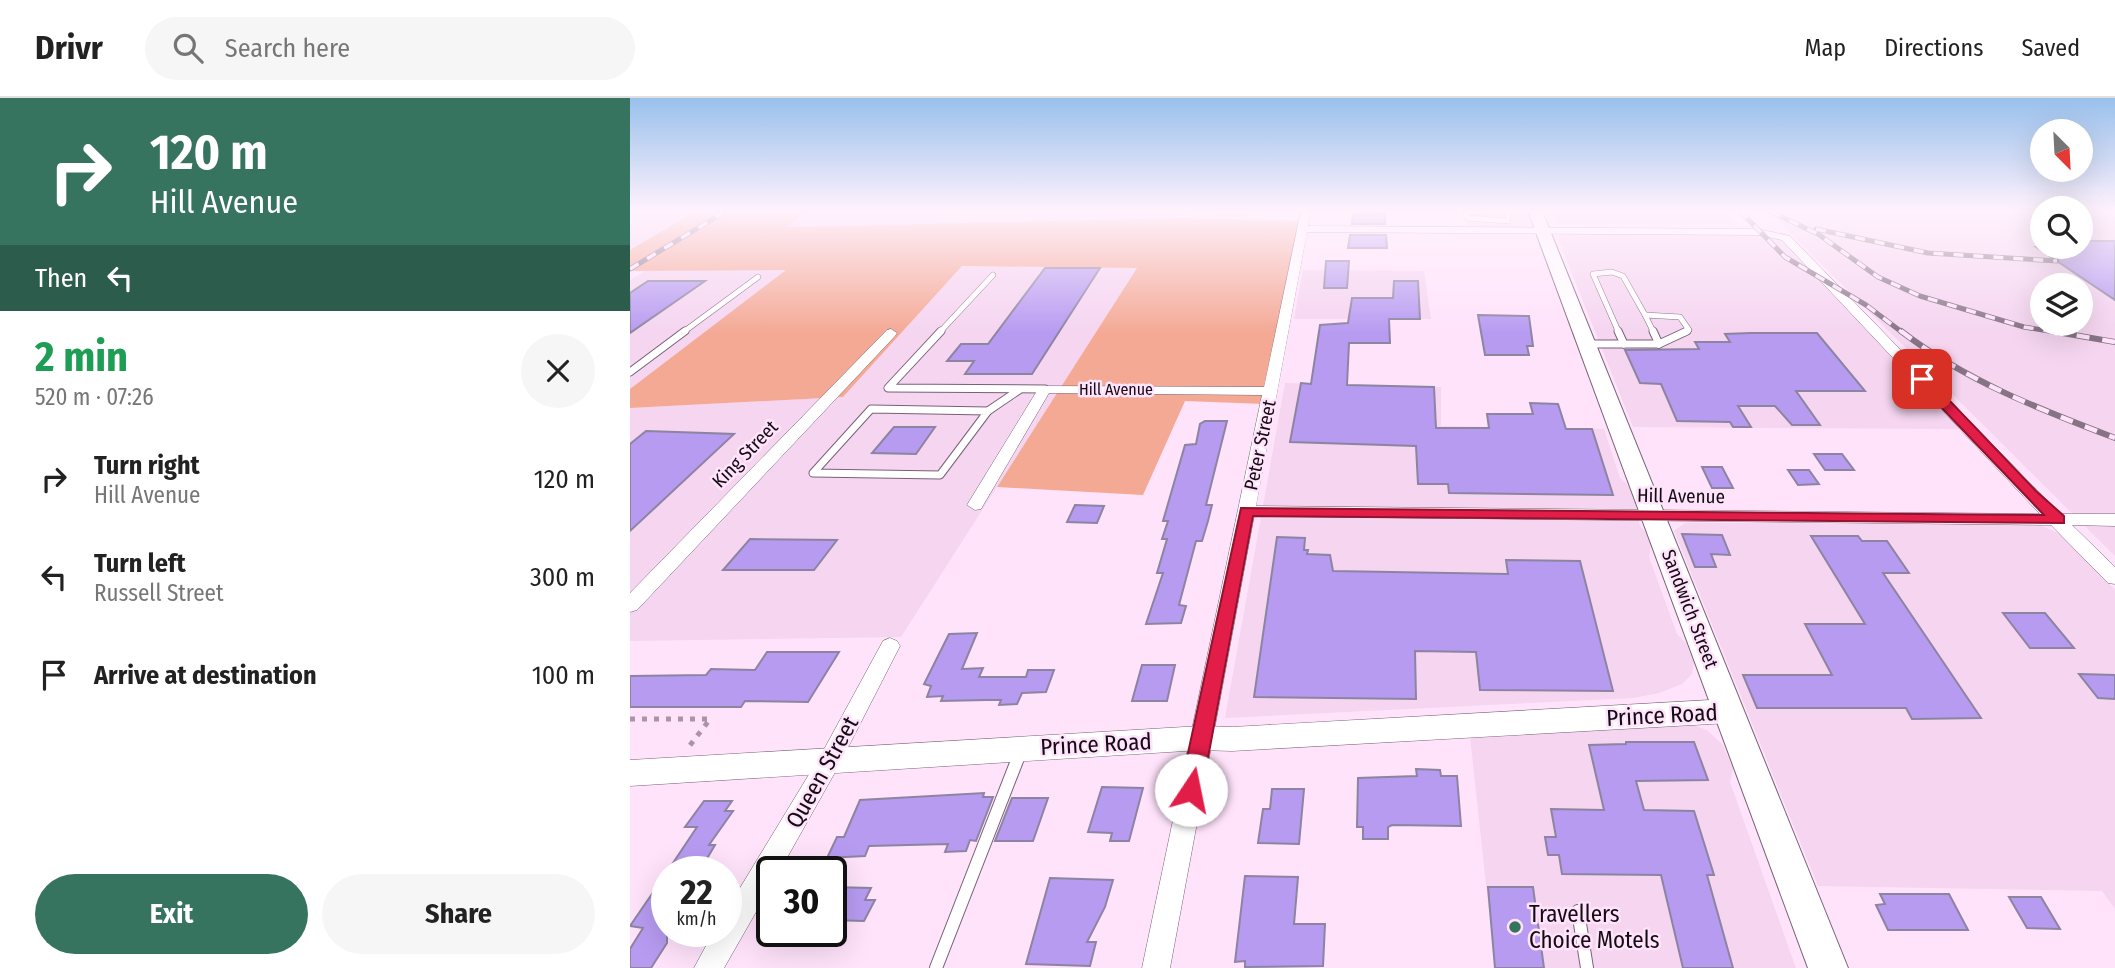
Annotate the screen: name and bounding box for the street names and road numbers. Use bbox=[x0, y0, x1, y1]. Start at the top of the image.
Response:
street label: Hill Avenue bbox=[1079, 380, 1153, 399]
street label: Peter Street bbox=[1239, 397, 1281, 492]
street label: King Street bbox=[707, 415, 783, 493]
street label: Hill Avenue bbox=[1637, 484, 1725, 508]
street label: Sandwich Street bbox=[1657, 546, 1724, 672]
street label: Prince Road bbox=[1606, 698, 1718, 732]
street label: Queen Street bbox=[780, 711, 864, 833]
street label: Prince Road bbox=[1040, 727, 1152, 761]

